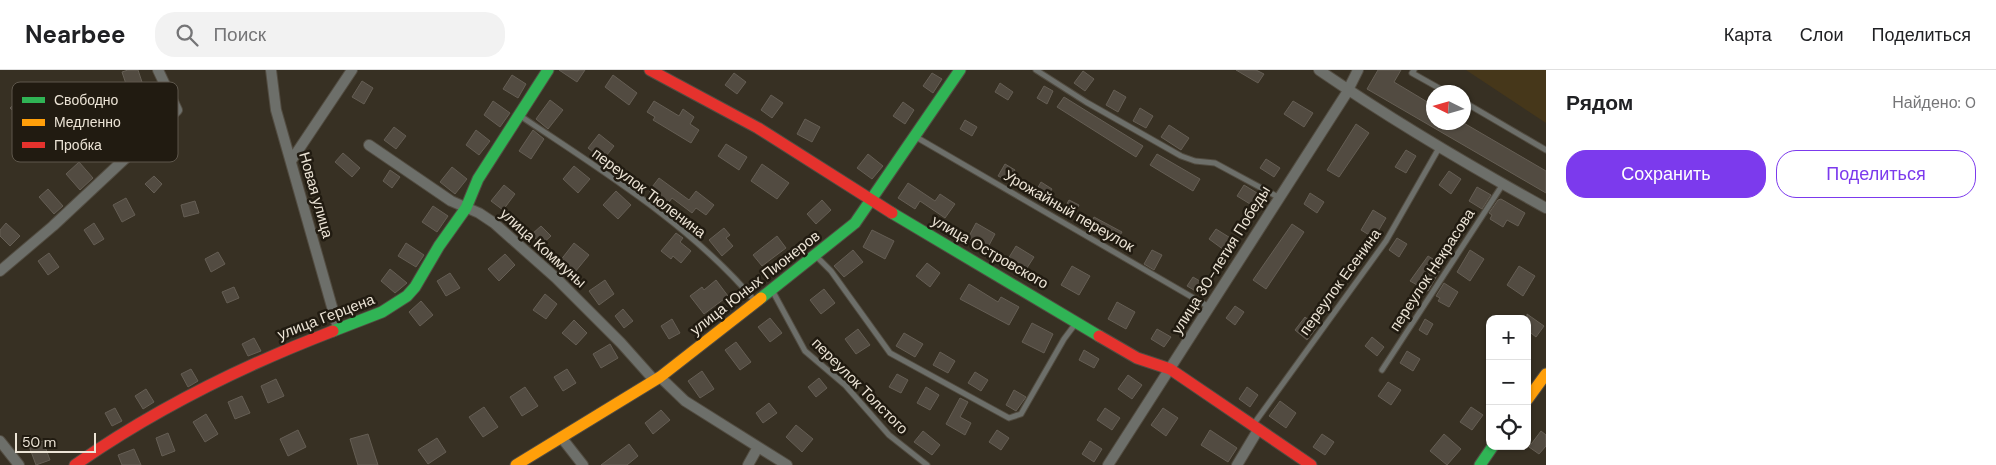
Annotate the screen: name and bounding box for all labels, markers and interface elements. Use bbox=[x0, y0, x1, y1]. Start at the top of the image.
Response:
search box bbox=[155, 12, 505, 57]
text: Nearbee bbox=[25, 19, 125, 50]
icon: search bbox=[173, 21, 201, 49]
text: Поиск bbox=[213, 22, 266, 47]
text: Карта bbox=[1724, 23, 1772, 47]
text: Слои bbox=[1800, 23, 1844, 47]
text: Поделиться bbox=[1872, 23, 1971, 47]
legend bbox=[12, 82, 178, 162]
north arrow bbox=[1426, 85, 1471, 130]
text: Рядом bbox=[1566, 89, 1633, 117]
text: Свободно bbox=[54, 91, 119, 109]
text: Найдено: 0 bbox=[1892, 92, 1976, 113]
text: Медленно bbox=[54, 113, 121, 131]
text: Пробка bbox=[54, 136, 102, 154]
street label: переулок Тюленина bbox=[588, 144, 711, 243]
street label: Новая улица bbox=[294, 150, 338, 241]
button: Сохранить bbox=[1566, 150, 1766, 198]
button: Поделиться bbox=[1776, 150, 1976, 198]
street label: Урожайный переулок bbox=[1000, 165, 1138, 257]
street label: улица 30-летия Победы bbox=[1167, 182, 1275, 338]
street label: улица Коммуны bbox=[496, 204, 590, 292]
street label: переулок Некрасова bbox=[1385, 204, 1480, 335]
street label: улица Островского bbox=[928, 210, 1052, 294]
street label: переулок Есенина bbox=[1295, 224, 1386, 339]
street label: улица Юных Пионеров bbox=[686, 226, 824, 340]
street label: улица Герцена bbox=[275, 289, 378, 345]
map controls bbox=[1486, 315, 1531, 450]
button: + bbox=[1486, 315, 1531, 360]
street label: переулок Толстого bbox=[807, 333, 913, 439]
button: − bbox=[1486, 360, 1531, 405]
button: locate bbox=[1486, 405, 1531, 450]
scale bar bbox=[15, 430, 96, 453]
text: 50 m bbox=[22, 433, 56, 451]

